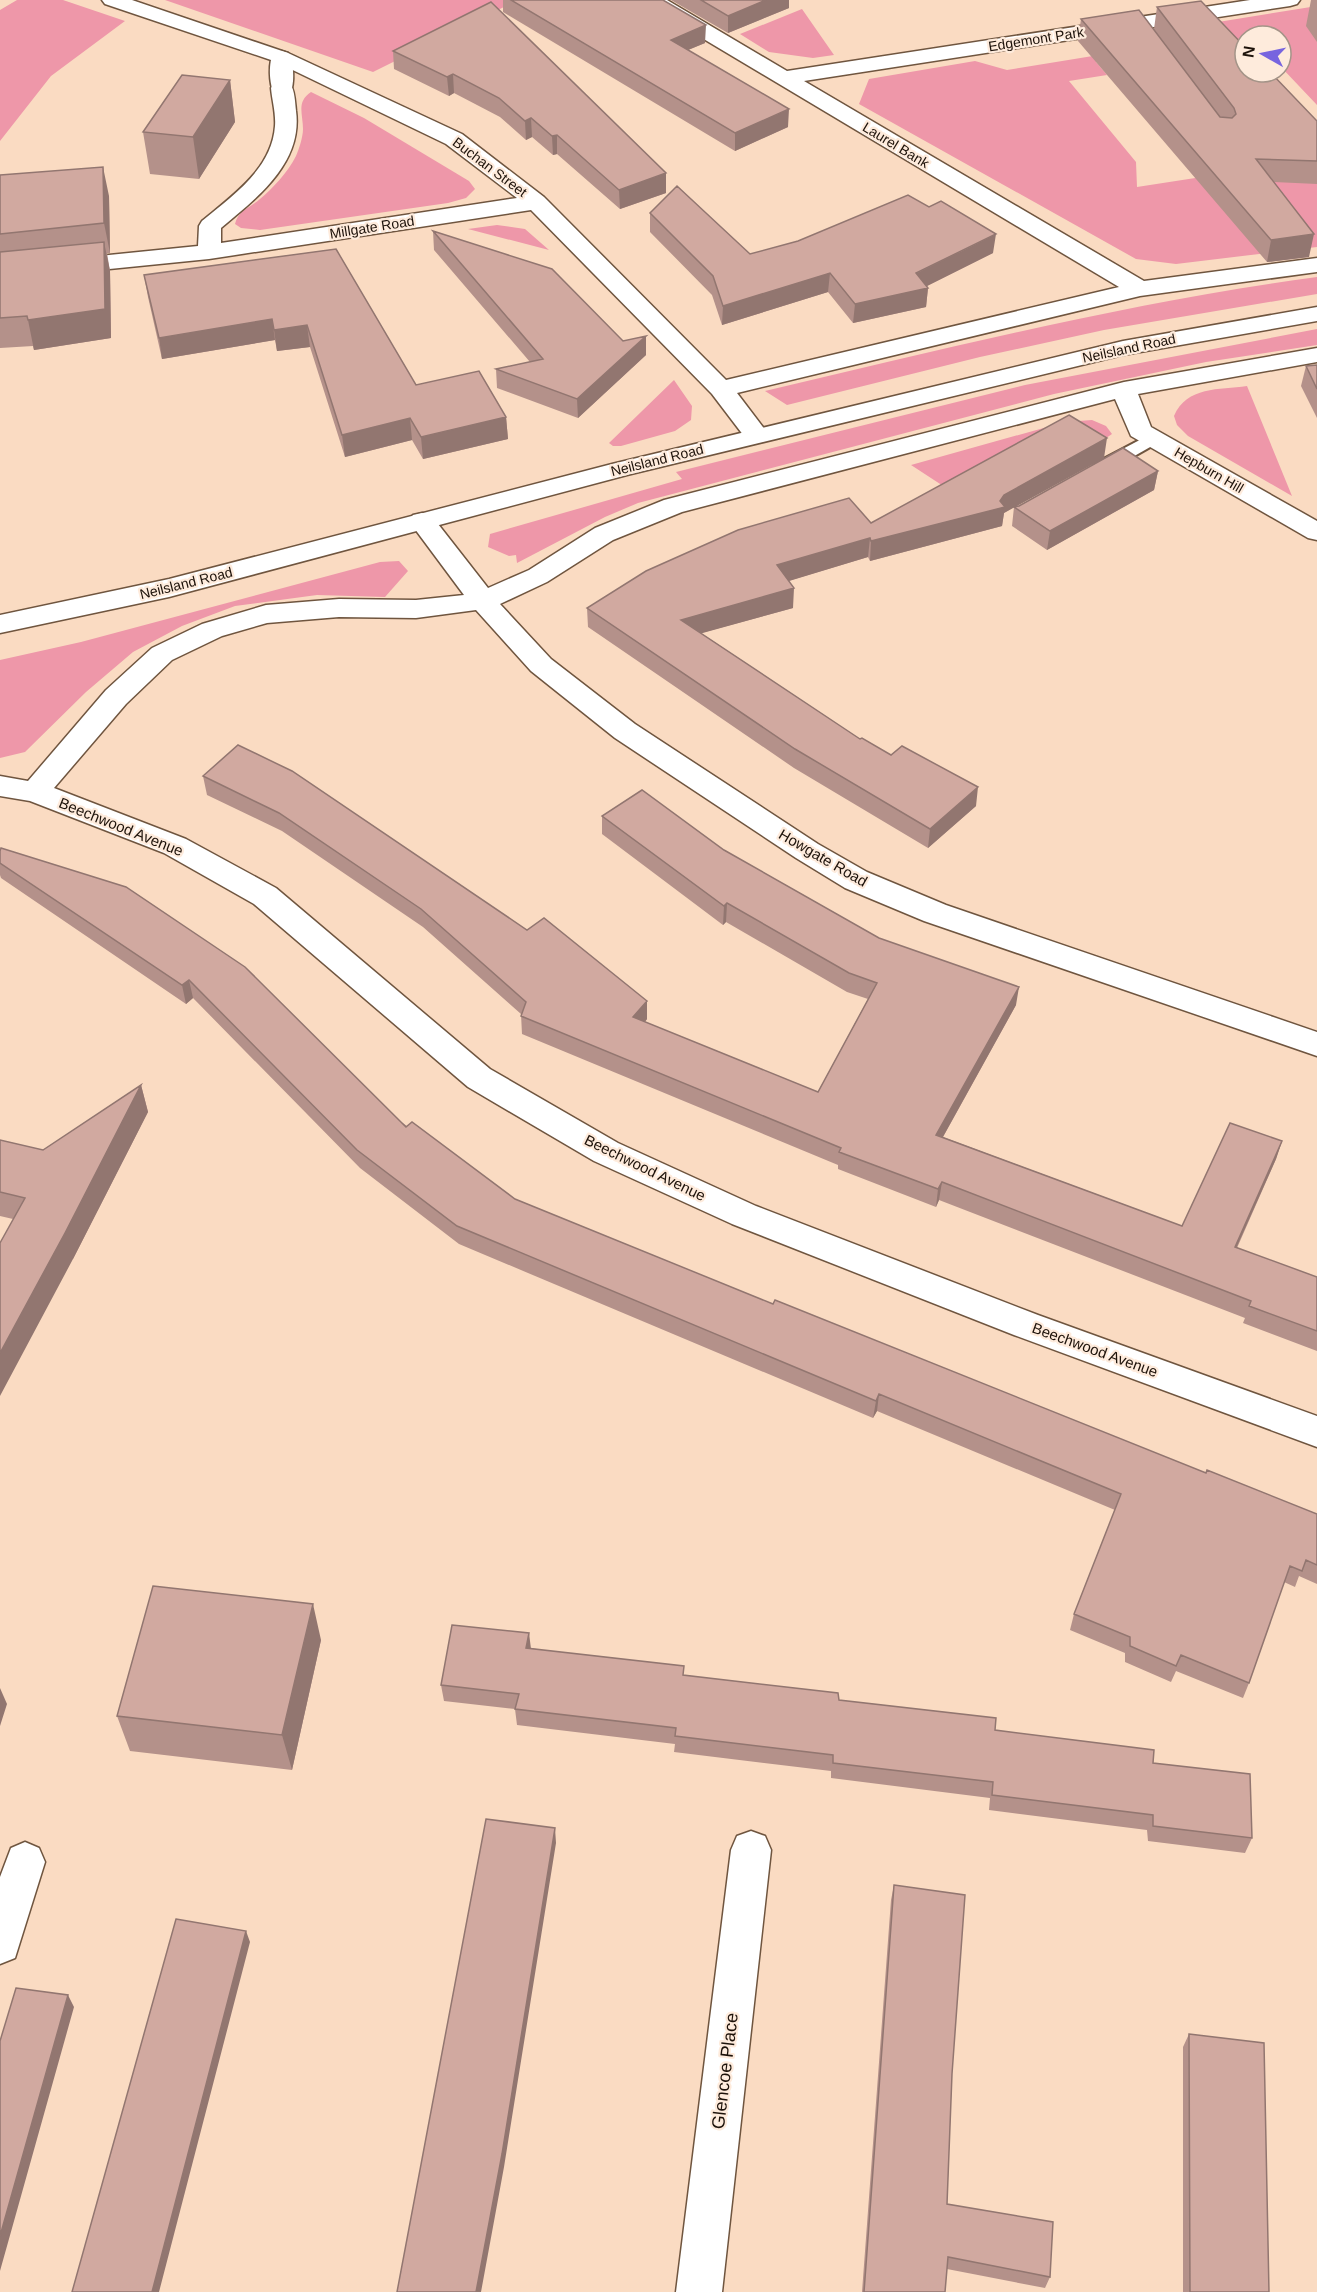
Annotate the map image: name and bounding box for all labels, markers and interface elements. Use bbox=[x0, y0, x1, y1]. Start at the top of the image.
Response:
street label: Edgemont Park bbox=[987, 23, 1086, 54]
north arrow bbox=[1233, 24, 1293, 84]
text: N bbox=[1239, 45, 1258, 59]
street label: Laurel Bank bbox=[860, 119, 933, 172]
street label: Buchan Street bbox=[450, 134, 530, 200]
street label: Millgate Road bbox=[328, 212, 416, 242]
street label: Neilsland Road bbox=[1081, 330, 1177, 366]
street label: Neilsland Road bbox=[609, 441, 705, 479]
street label: Hepburn Hill bbox=[1172, 444, 1246, 496]
street label: Neilsland Road bbox=[138, 564, 234, 602]
street label: Beechwood Avenue bbox=[57, 794, 186, 859]
street label: Howgate Road bbox=[776, 825, 870, 890]
street label: Beechwood Avenue bbox=[582, 1131, 708, 1204]
street label: Beechwood Avenue bbox=[1030, 1319, 1160, 1380]
street label: Glencoe Place bbox=[708, 2012, 742, 2130]

